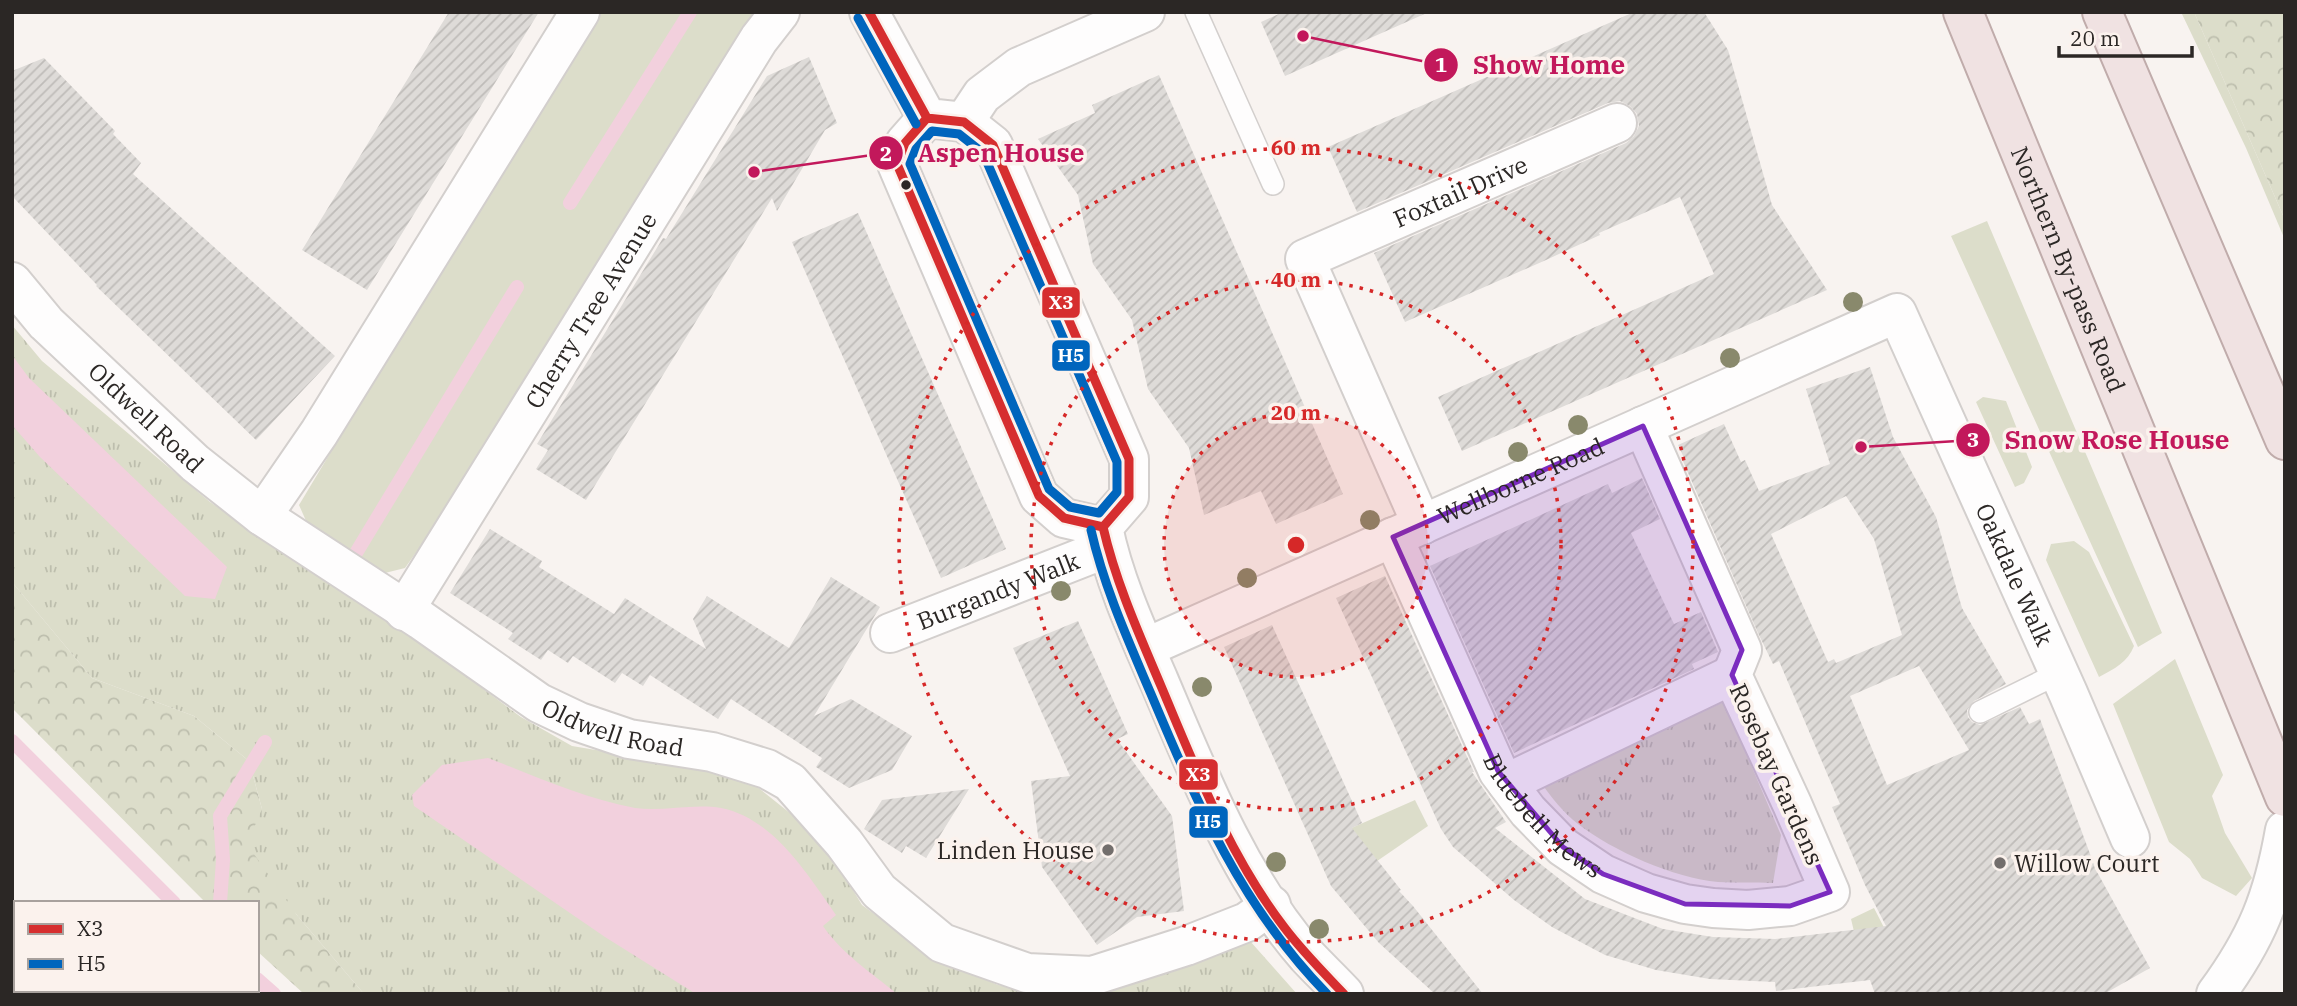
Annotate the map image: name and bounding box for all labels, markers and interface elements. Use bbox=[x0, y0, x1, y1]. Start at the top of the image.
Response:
scale bar bbox=[2059, 14, 2192, 58]
text: 20 m bbox=[2070, 24, 2120, 52]
callout: Show Home bbox=[1424, 41, 1639, 88]
text: Show Home bbox=[1473, 47, 1625, 81]
text: 1 bbox=[1435, 50, 1447, 78]
callout: Aspen House bbox=[868, 130, 1098, 177]
text: 60 m bbox=[1271, 133, 1321, 161]
text: Aspen House bbox=[918, 135, 1084, 169]
text: 2 bbox=[880, 139, 892, 167]
street label: Northern By-pass Road bbox=[2004, 141, 2133, 397]
street label: Foxtail Drive bbox=[1388, 148, 1532, 235]
unlabelled marker bbox=[899, 178, 913, 192]
street label: Cherry Tree Avenue bbox=[518, 206, 664, 414]
text: 40 m bbox=[1271, 265, 1321, 293]
line badge: X3 bbox=[1041, 286, 1081, 319]
text: X3 bbox=[1048, 290, 1074, 314]
line badge: H5 bbox=[1051, 339, 1091, 372]
text: H5 bbox=[1058, 343, 1084, 367]
street label: Oldwell Road bbox=[82, 355, 211, 480]
text: 20 m bbox=[1271, 398, 1321, 426]
callout: Snow Rose House bbox=[1955, 417, 2243, 464]
text: Snow Rose House bbox=[2004, 422, 2230, 456]
text: 3 bbox=[1967, 425, 1979, 453]
street label: Wellborne Road bbox=[1432, 430, 1609, 532]
street label: Oakdale Walk bbox=[1969, 498, 2061, 651]
centre of rings bbox=[1284, 533, 1308, 557]
street label: Burgandy Walk bbox=[912, 544, 1084, 637]
street label: Rosebay Gardens bbox=[1723, 678, 1831, 870]
street label: Oldwell Road bbox=[536, 691, 686, 763]
street label: Bluebell Mews bbox=[1476, 748, 1609, 885]
line badge: X3 bbox=[1178, 758, 1219, 791]
text: X3 bbox=[1185, 762, 1211, 786]
line badge: H5 bbox=[1188, 805, 1229, 839]
text: H5 bbox=[1195, 809, 1221, 833]
place label: Linden House bbox=[937, 834, 1094, 866]
marker: Linden House bbox=[1100, 842, 1116, 858]
place label: Willow Court bbox=[2014, 847, 2160, 879]
marker: Willow Court bbox=[1992, 855, 2008, 871]
legend bbox=[14, 901, 259, 992]
text: X3 bbox=[77, 914, 104, 942]
text: H5 bbox=[77, 949, 106, 977]

